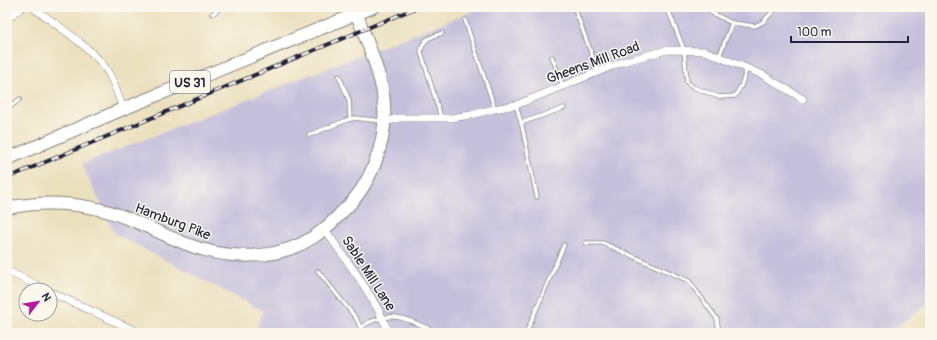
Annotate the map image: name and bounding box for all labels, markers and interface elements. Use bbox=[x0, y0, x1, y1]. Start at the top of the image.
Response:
scale bar bbox=[791, 18, 908, 44]
text: 100 m bbox=[797, 25, 832, 40]
street label: Gheens Mill Road bbox=[544, 38, 642, 87]
road number: US 31 bbox=[170, 71, 210, 93]
street label: Hamburg Pike bbox=[133, 199, 213, 244]
street label: Sable Mill Lane bbox=[338, 233, 399, 314]
north arrow bbox=[18, 282, 58, 322]
text: N bbox=[39, 291, 54, 304]

